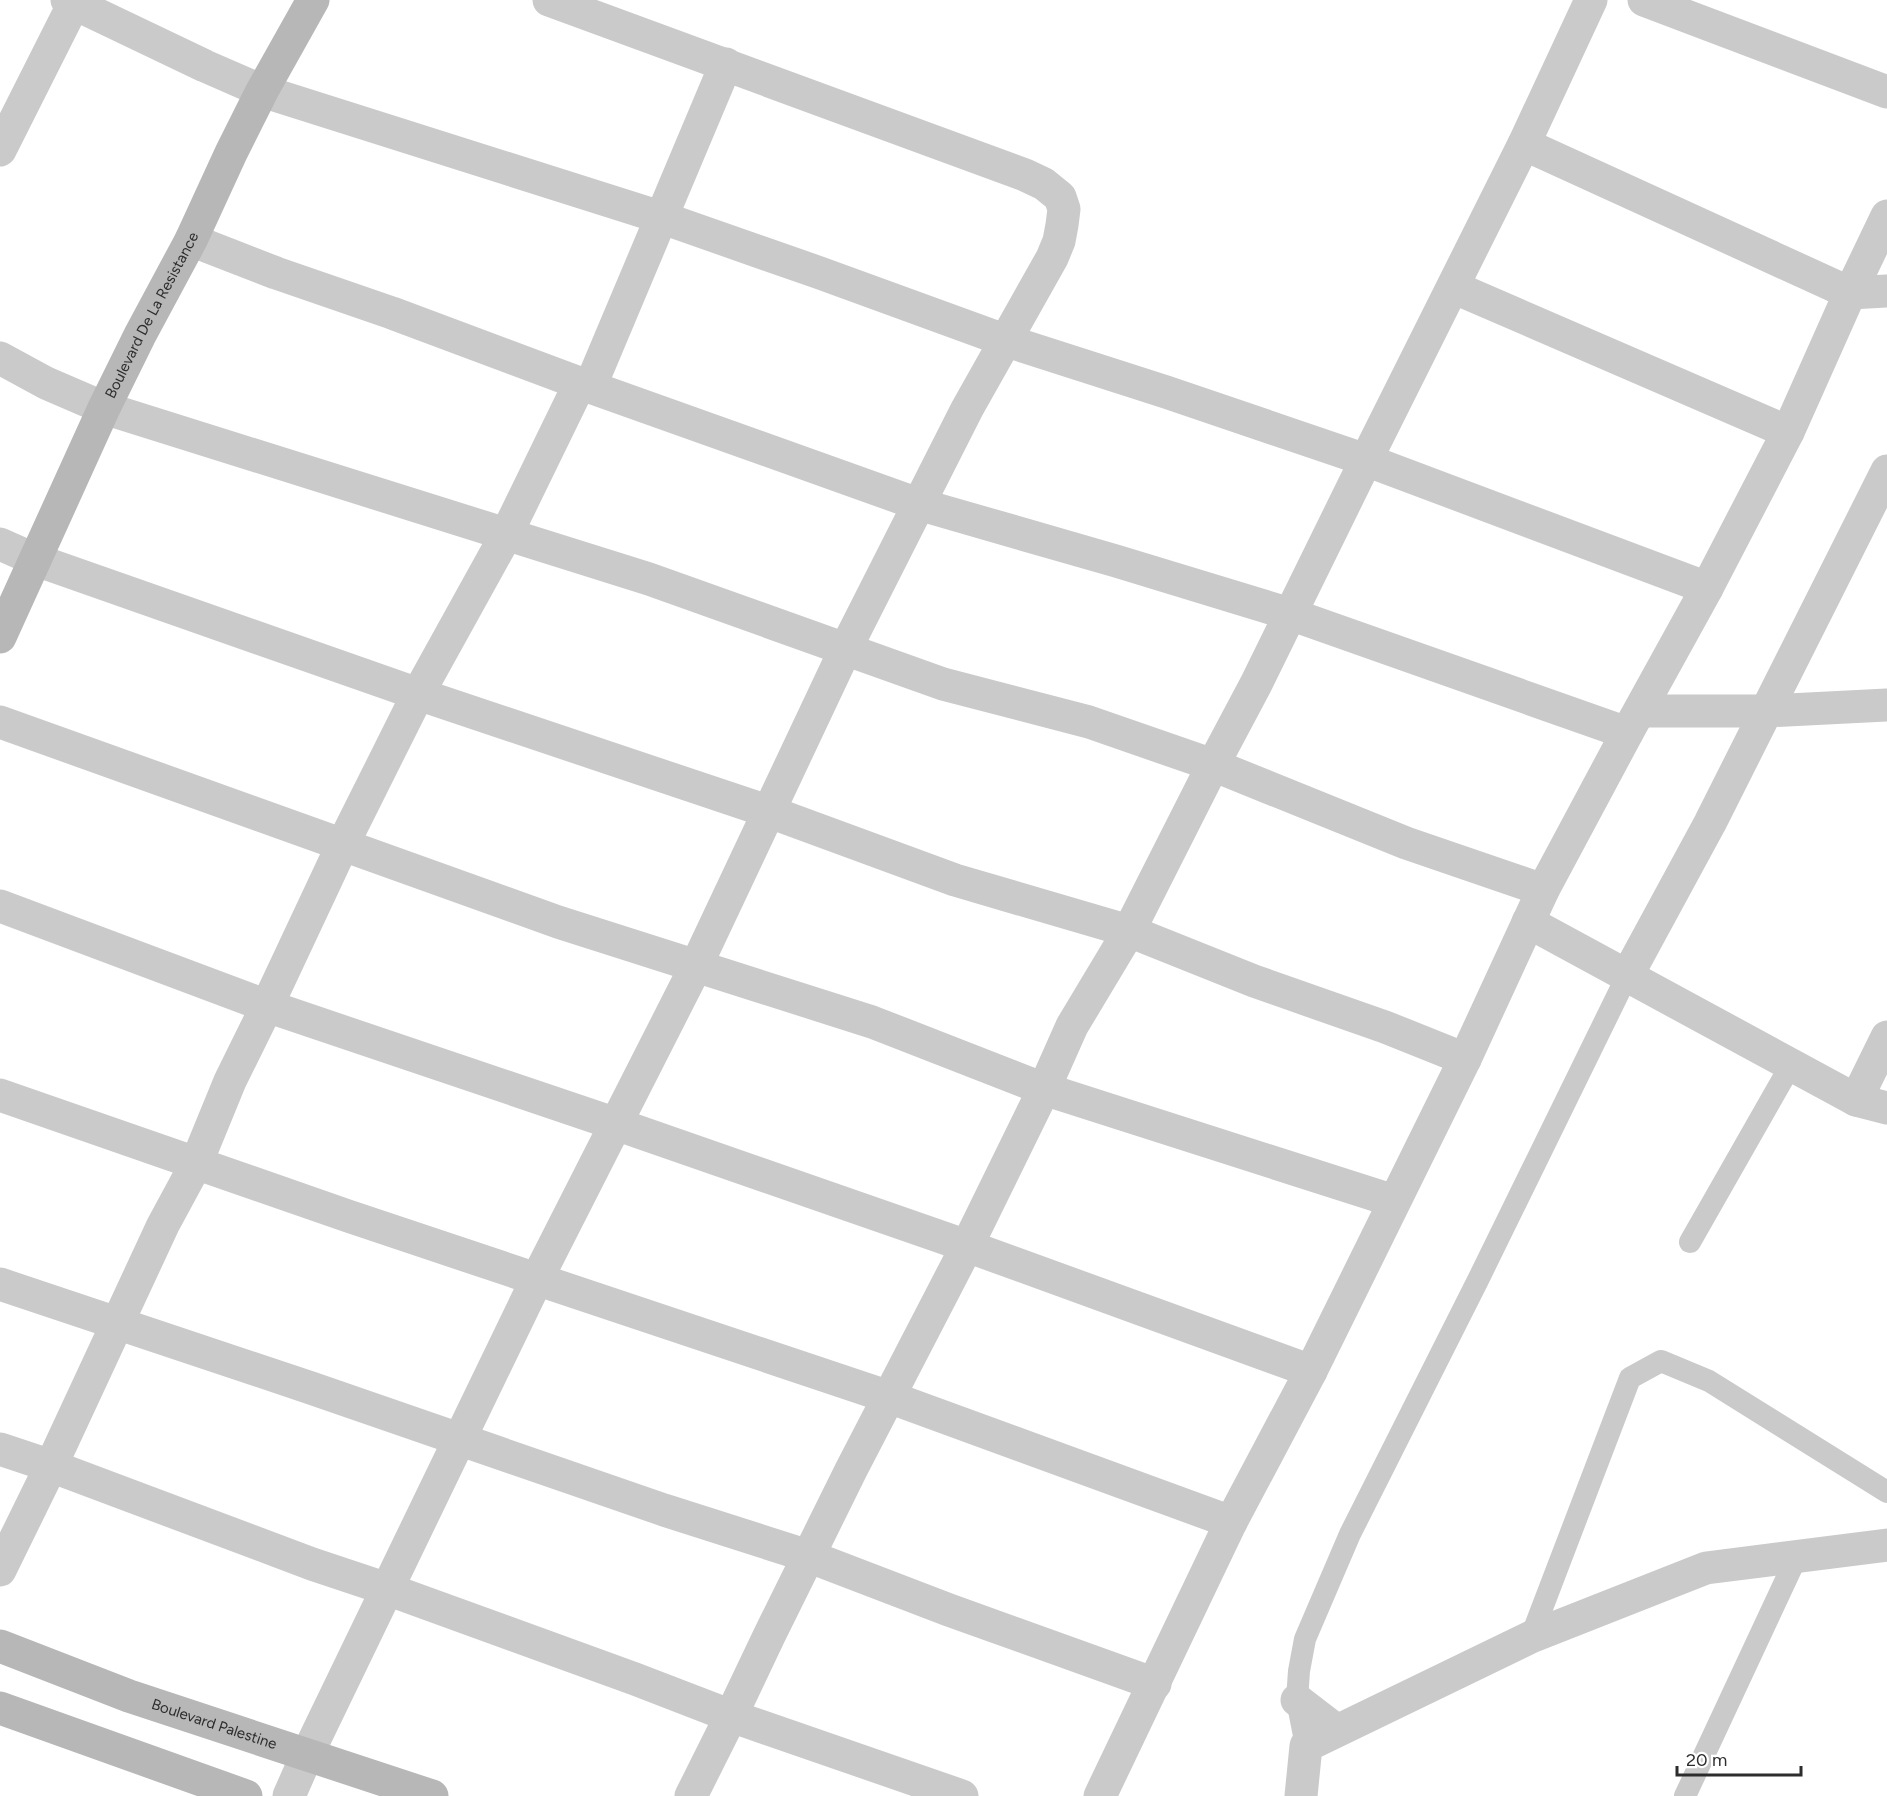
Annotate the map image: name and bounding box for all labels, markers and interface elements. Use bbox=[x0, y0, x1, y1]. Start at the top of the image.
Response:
street label: Boulevard De La Resistance bbox=[101, 229, 202, 401]
street label: Boulevard Palestine bbox=[149, 1695, 279, 1753]
scale bar bbox=[1677, 1739, 1802, 1777]
text: 20 m bbox=[1686, 1749, 1727, 1771]

